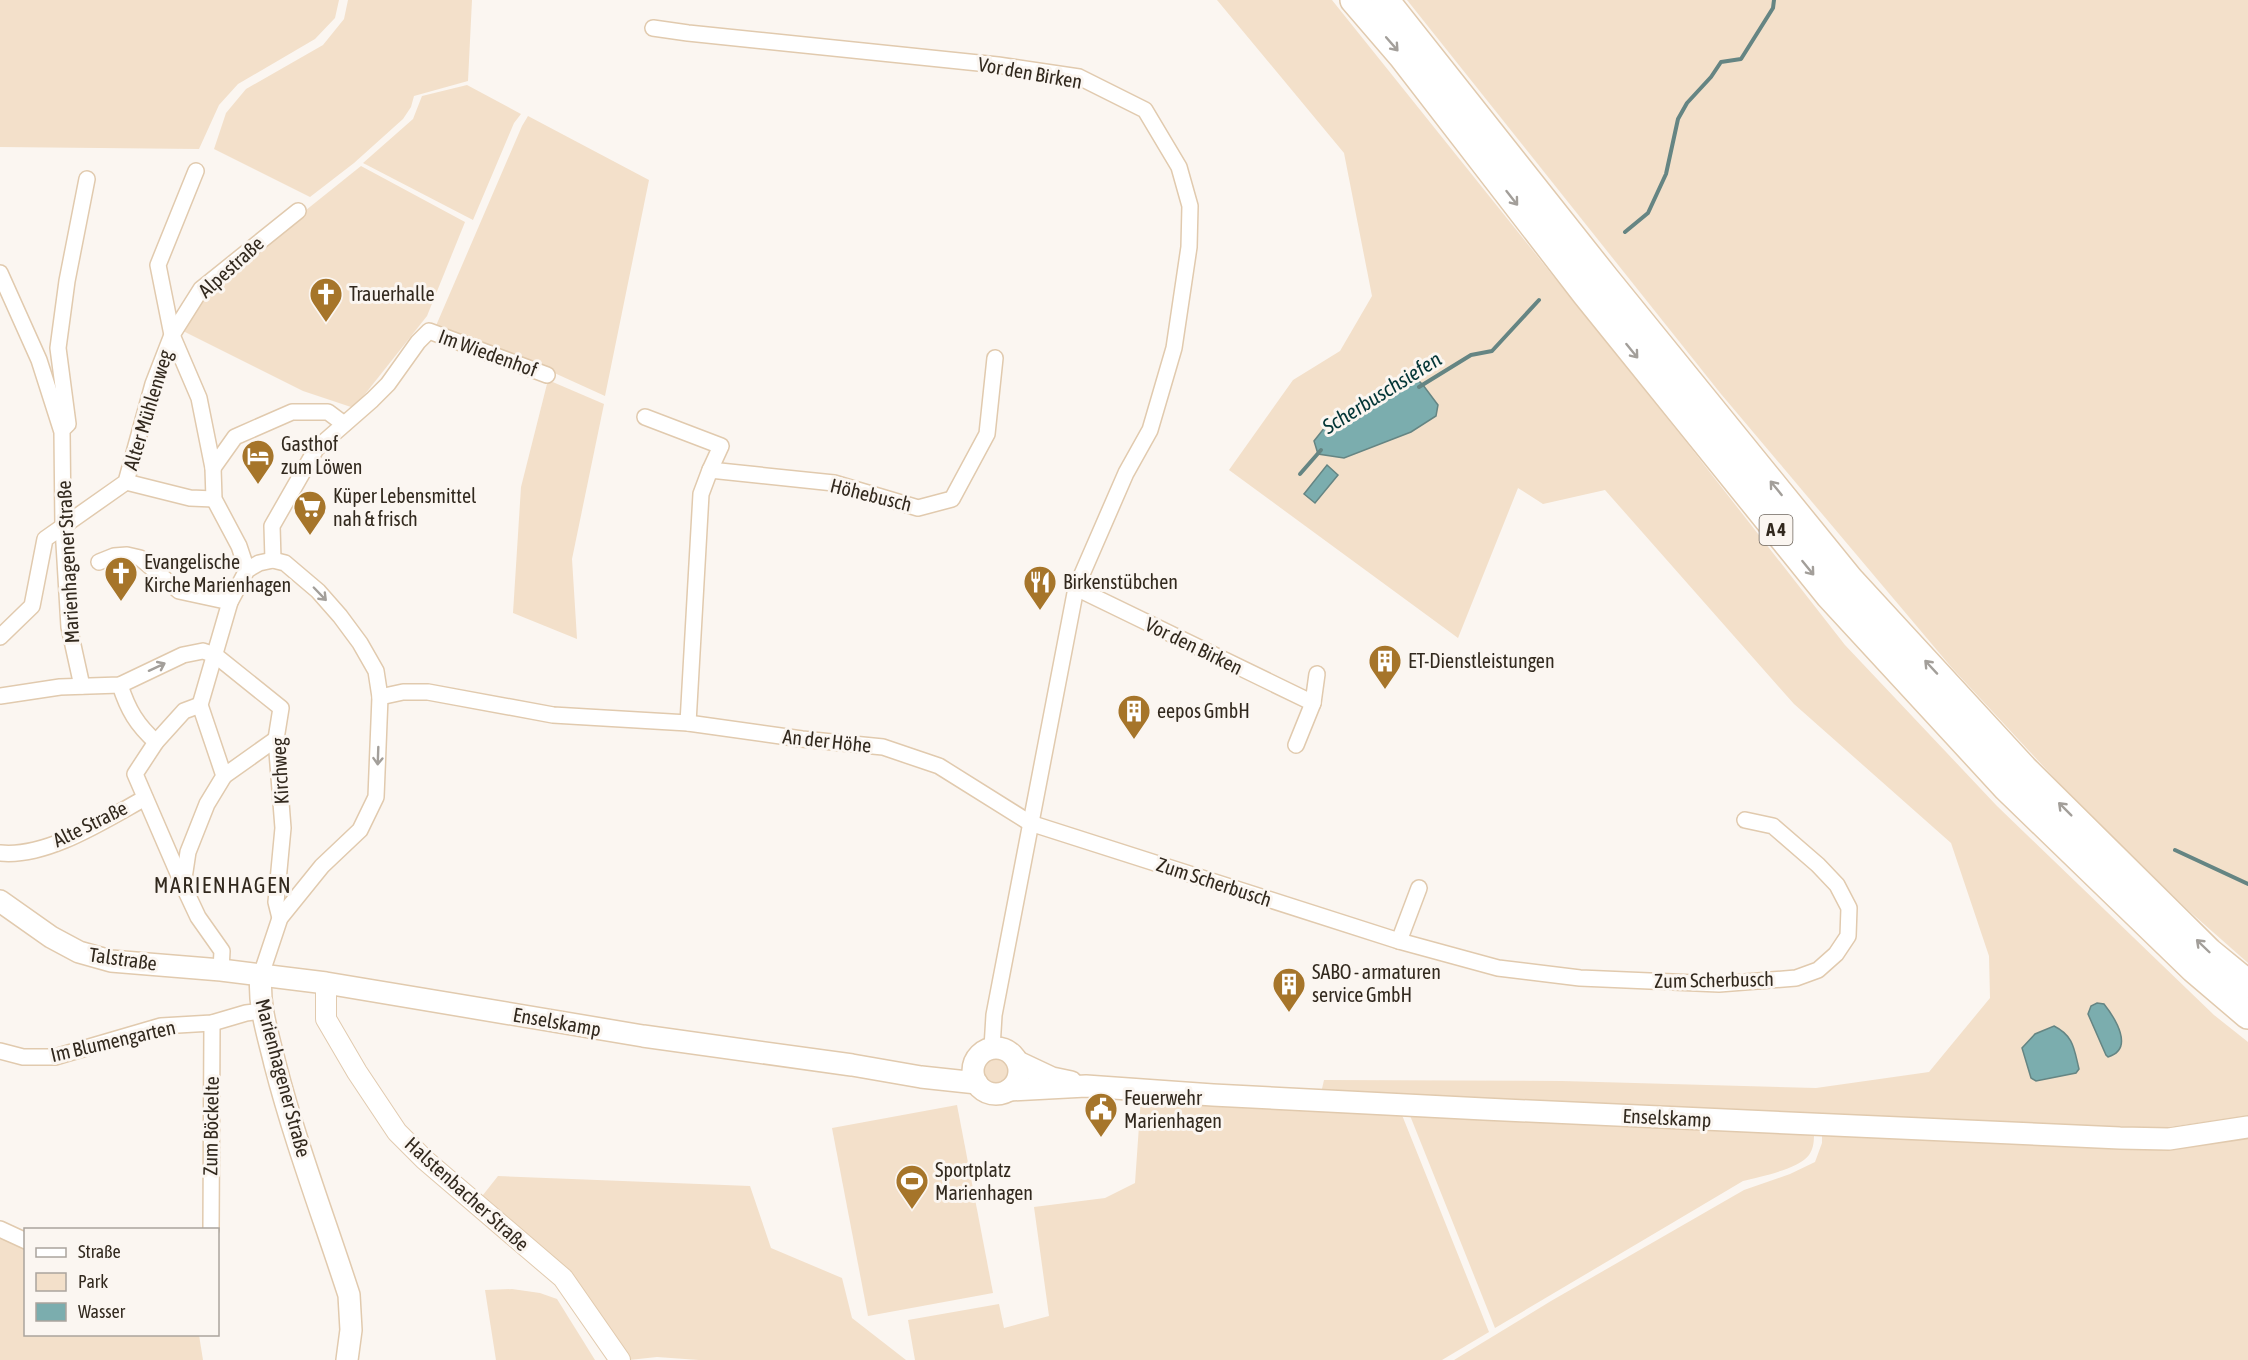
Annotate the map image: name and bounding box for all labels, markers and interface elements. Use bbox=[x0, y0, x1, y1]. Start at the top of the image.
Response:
one-way arrow bbox=[1385, 36, 1398, 52]
street label: Vor den Birken bbox=[976, 52, 1084, 93]
one-way arrow bbox=[1505, 190, 1518, 206]
street label: Alpestraße bbox=[193, 231, 268, 302]
church icon: Trauerhalle bbox=[308, 276, 344, 323]
place label: Trauerhalle bbox=[349, 282, 435, 305]
street label: Im Wiedenhof bbox=[436, 324, 541, 381]
one-way arrow bbox=[1626, 343, 1639, 359]
water label: Scherbuschsiefen bbox=[1317, 346, 1445, 439]
street label: Alter Mühlenweg bbox=[118, 347, 177, 473]
place label: Gasthof zum Löwen bbox=[281, 432, 362, 478]
hotel icon: Gasthof zum Löwen bbox=[240, 438, 276, 485]
street label: Höhebusch bbox=[828, 473, 914, 516]
street label: Marienhagener Straße bbox=[52, 480, 83, 644]
one-way arrow bbox=[1769, 480, 1782, 496]
place label: Küper Lebensmittel nah & frisch bbox=[333, 484, 477, 530]
supermarket icon: Küper Lebensmittel nah & frisch bbox=[292, 489, 328, 536]
road number: A 4 bbox=[1760, 515, 1792, 545]
place label: Evangelische Kirche Marienhagen bbox=[144, 550, 291, 596]
church icon: Evangelische Kirche Marienhagen bbox=[103, 555, 139, 602]
one-way arrow bbox=[1801, 560, 1814, 576]
restaurant icon: Birkenstübchen bbox=[1022, 564, 1058, 611]
place label: Birkenstübchen bbox=[1063, 570, 1178, 593]
one-way arrow bbox=[312, 586, 327, 601]
street label: Vor den Birken bbox=[1142, 612, 1247, 679]
building icon: ET-Dienstleistungen bbox=[1367, 643, 1403, 690]
place label: ET-Dienstleistungen bbox=[1408, 649, 1555, 672]
one-way arrow bbox=[1923, 660, 1938, 675]
one-way arrow bbox=[148, 661, 166, 673]
building icon: eepos GmbH bbox=[1116, 693, 1152, 740]
place label: eepos GmbH bbox=[1157, 699, 1250, 722]
street label: An der Höhe bbox=[781, 724, 873, 757]
street label: Kirchweg bbox=[266, 737, 293, 805]
one-way arrow bbox=[372, 745, 383, 765]
street label: Alte Straße bbox=[49, 796, 131, 851]
one-way arrow bbox=[2057, 802, 2072, 816]
street label: Zum Scherbusch bbox=[1154, 852, 1275, 911]
district label: MARIENHAGEN bbox=[154, 872, 292, 898]
one-way arrow bbox=[2196, 939, 2211, 954]
street label: Talstraße bbox=[88, 942, 158, 975]
place label: SABO - armaturen service GmbH bbox=[1312, 960, 1441, 1006]
building icon: SABO - armaturen service GmbH bbox=[1271, 966, 1307, 1013]
street label: Zum Scherbusch bbox=[1654, 967, 1774, 992]
street label: Marienhagener Straße bbox=[251, 996, 316, 1160]
street label: Enselskamp bbox=[511, 1002, 603, 1041]
street label: Im Blumengarten bbox=[48, 1015, 178, 1066]
street label: Zum Böckelte bbox=[198, 1076, 223, 1176]
place label: Feuerwehr Marienhagen bbox=[1124, 1086, 1222, 1132]
public building icon: Feuerwehr Marienhagen bbox=[1083, 1091, 1119, 1138]
street label: Enselskamp bbox=[1622, 1104, 1712, 1131]
street label: Halstenbacher Straße bbox=[401, 1132, 534, 1255]
place label: Sportplatz Marienhagen bbox=[935, 1158, 1033, 1204]
sports icon: Sportplatz Marienhagen bbox=[894, 1163, 930, 1210]
legend bbox=[24, 1228, 219, 1336]
text: Straße bbox=[78, 1241, 121, 1262]
text: Park bbox=[78, 1271, 108, 1292]
text: Wasser bbox=[78, 1301, 126, 1322]

